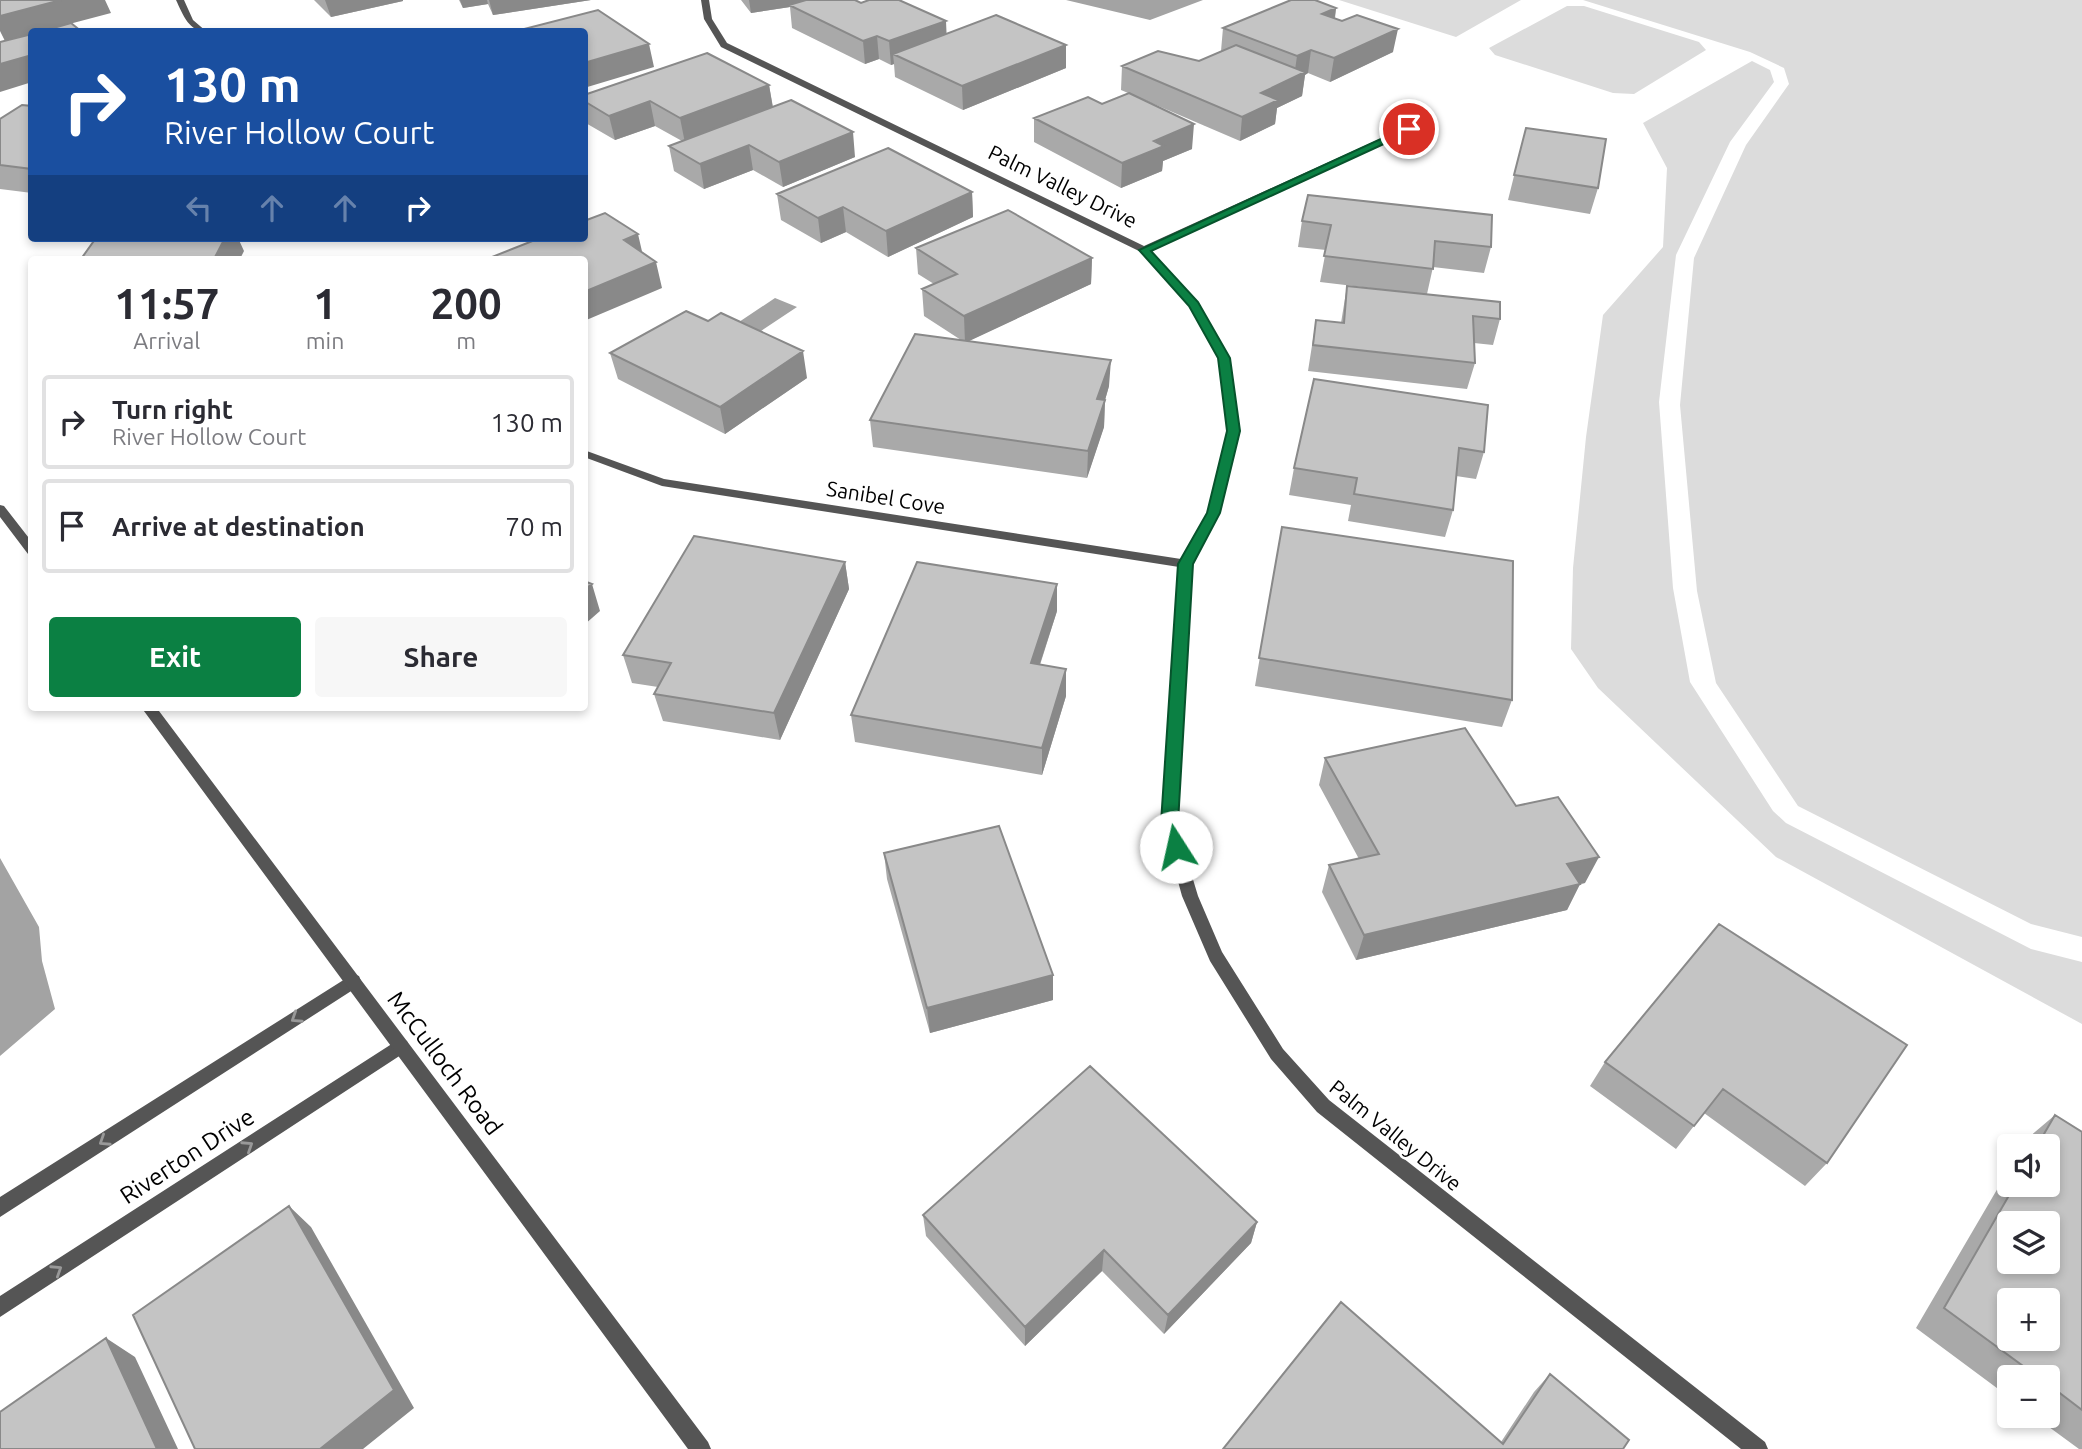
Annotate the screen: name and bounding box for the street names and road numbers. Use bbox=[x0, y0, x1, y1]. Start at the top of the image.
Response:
street label: Palm Valley Drive bbox=[985, 140, 1141, 232]
street label: Sanibel Cove bbox=[825, 476, 947, 518]
street label: McCulloch Road bbox=[382, 986, 508, 1140]
street label: Palm Valley Drive bbox=[1325, 1075, 1467, 1195]
street label: Riverton Drive bbox=[115, 1103, 259, 1209]

